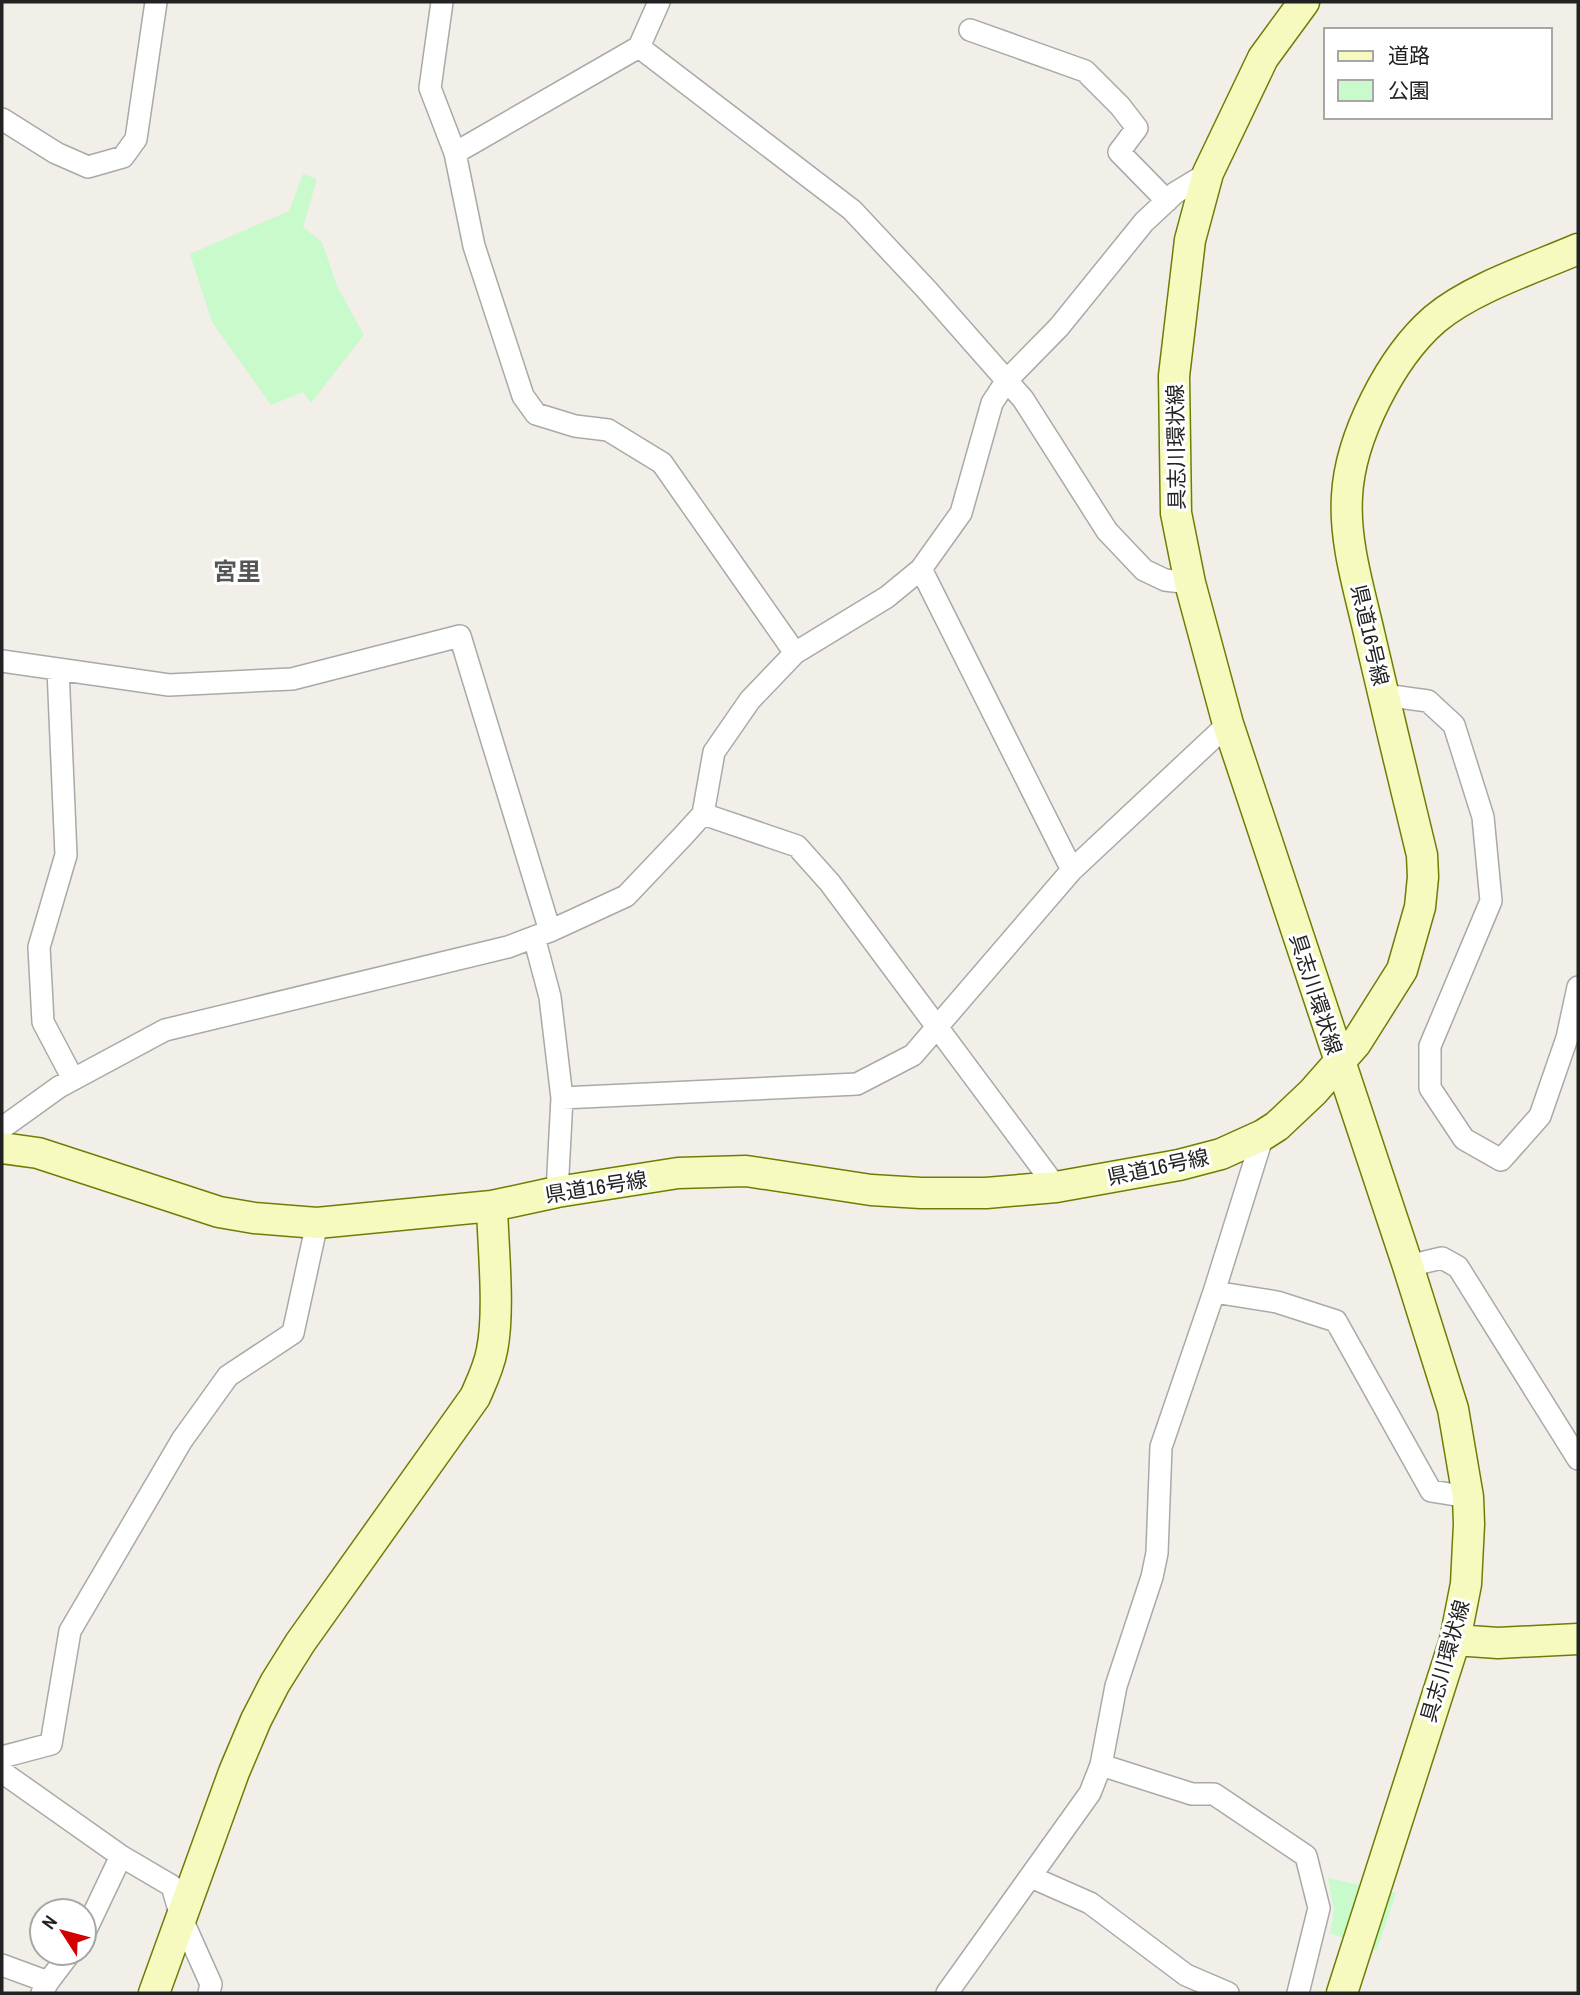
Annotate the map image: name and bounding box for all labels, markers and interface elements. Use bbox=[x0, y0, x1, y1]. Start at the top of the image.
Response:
legend bbox=[1324, 28, 1552, 119]
text: 道路 bbox=[1388, 41, 1430, 70]
text: 公園 bbox=[1388, 76, 1430, 105]
street label: 具志川環状線 bbox=[1160, 384, 1192, 510]
district label: 宮里 bbox=[213, 555, 261, 587]
street label: 県道16号線 bbox=[1344, 581, 1396, 689]
street label: 具志川環状線 bbox=[1283, 930, 1349, 1058]
street label: 県道16号線 bbox=[1105, 1142, 1211, 1192]
street label: 県道16号線 bbox=[543, 1165, 649, 1209]
street label: 具志川環状線 bbox=[1414, 1596, 1476, 1726]
north arrow bbox=[28, 1897, 98, 1967]
text: N bbox=[35, 1910, 63, 1934]

